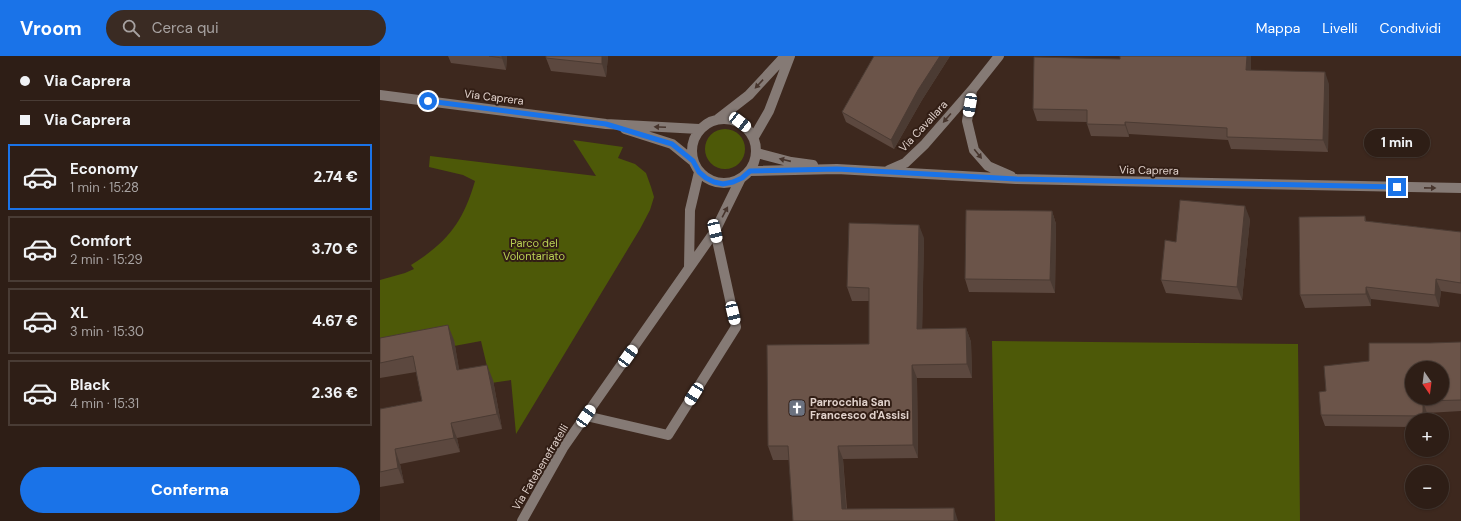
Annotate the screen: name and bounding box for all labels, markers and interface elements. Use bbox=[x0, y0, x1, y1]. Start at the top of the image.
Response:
search box bbox=[106, 10, 386, 46]
text: Vroom bbox=[20, 16, 82, 41]
icon: search bbox=[120, 17, 142, 39]
text: Cerca qui bbox=[152, 18, 219, 38]
text: Mappa bbox=[1256, 19, 1300, 37]
text: Livelli bbox=[1322, 19, 1358, 37]
text: Condividi bbox=[1380, 19, 1441, 37]
text: Via Caprera bbox=[44, 71, 131, 91]
one-way arrow bbox=[754, 79, 763, 90]
street label: Via Caprera bbox=[463, 86, 525, 108]
route start bbox=[419, 92, 437, 110]
car bbox=[962, 92, 978, 118]
street label: Via Cavallara bbox=[896, 97, 950, 155]
text: Via Caprera bbox=[44, 110, 131, 130]
car bbox=[727, 110, 753, 134]
one-way arrow bbox=[943, 113, 952, 123]
one-way arrow bbox=[654, 124, 666, 131]
callout: 1 min bbox=[1364, 129, 1430, 157]
text: 1 min bbox=[1381, 134, 1413, 151]
one-way arrow bbox=[973, 149, 982, 159]
one-way arrow bbox=[778, 157, 790, 163]
icon: car bbox=[22, 159, 58, 195]
text: Economy bbox=[70, 159, 138, 179]
street label: Via Caprera bbox=[1119, 162, 1179, 178]
text: 2.74 € bbox=[313, 167, 358, 187]
route end bbox=[1388, 178, 1406, 196]
text: 1 min · 15:28 bbox=[70, 179, 139, 196]
one-way arrow bbox=[1424, 185, 1437, 191]
one-way arrow bbox=[722, 206, 728, 218]
car bbox=[706, 218, 724, 244]
icon: car bbox=[22, 231, 58, 267]
text: Comfort bbox=[70, 231, 131, 251]
park label: Parco del Volontariato bbox=[503, 236, 565, 263]
text: 3.70 € bbox=[312, 239, 358, 259]
text: 2 min · 15:29 bbox=[70, 251, 143, 268]
car bbox=[724, 300, 742, 326]
icon: car bbox=[22, 303, 58, 339]
text: XL bbox=[70, 303, 88, 323]
text: 4.67 € bbox=[312, 311, 358, 331]
text: 3 min · 15:30 bbox=[70, 323, 144, 340]
car bbox=[616, 343, 640, 369]
north arrow bbox=[1405, 361, 1449, 405]
map controls bbox=[1405, 361, 1449, 509]
icon: car bbox=[22, 375, 58, 411]
text: Black bbox=[70, 375, 110, 395]
car bbox=[683, 381, 705, 407]
text: 2.36 € bbox=[312, 383, 358, 403]
text: 4 min · 15:31 bbox=[70, 395, 139, 412]
place label: Parrocchia San Francesco d'Assisi bbox=[810, 395, 909, 422]
church icon: Parrocchia San Francesco d'Assisi bbox=[787, 398, 807, 418]
car bbox=[574, 403, 598, 429]
button: + bbox=[1405, 413, 1449, 457]
street label: Via Fatebenefratelli bbox=[509, 421, 571, 513]
button: − bbox=[1405, 465, 1449, 509]
button: Conferma bbox=[20, 467, 360, 513]

